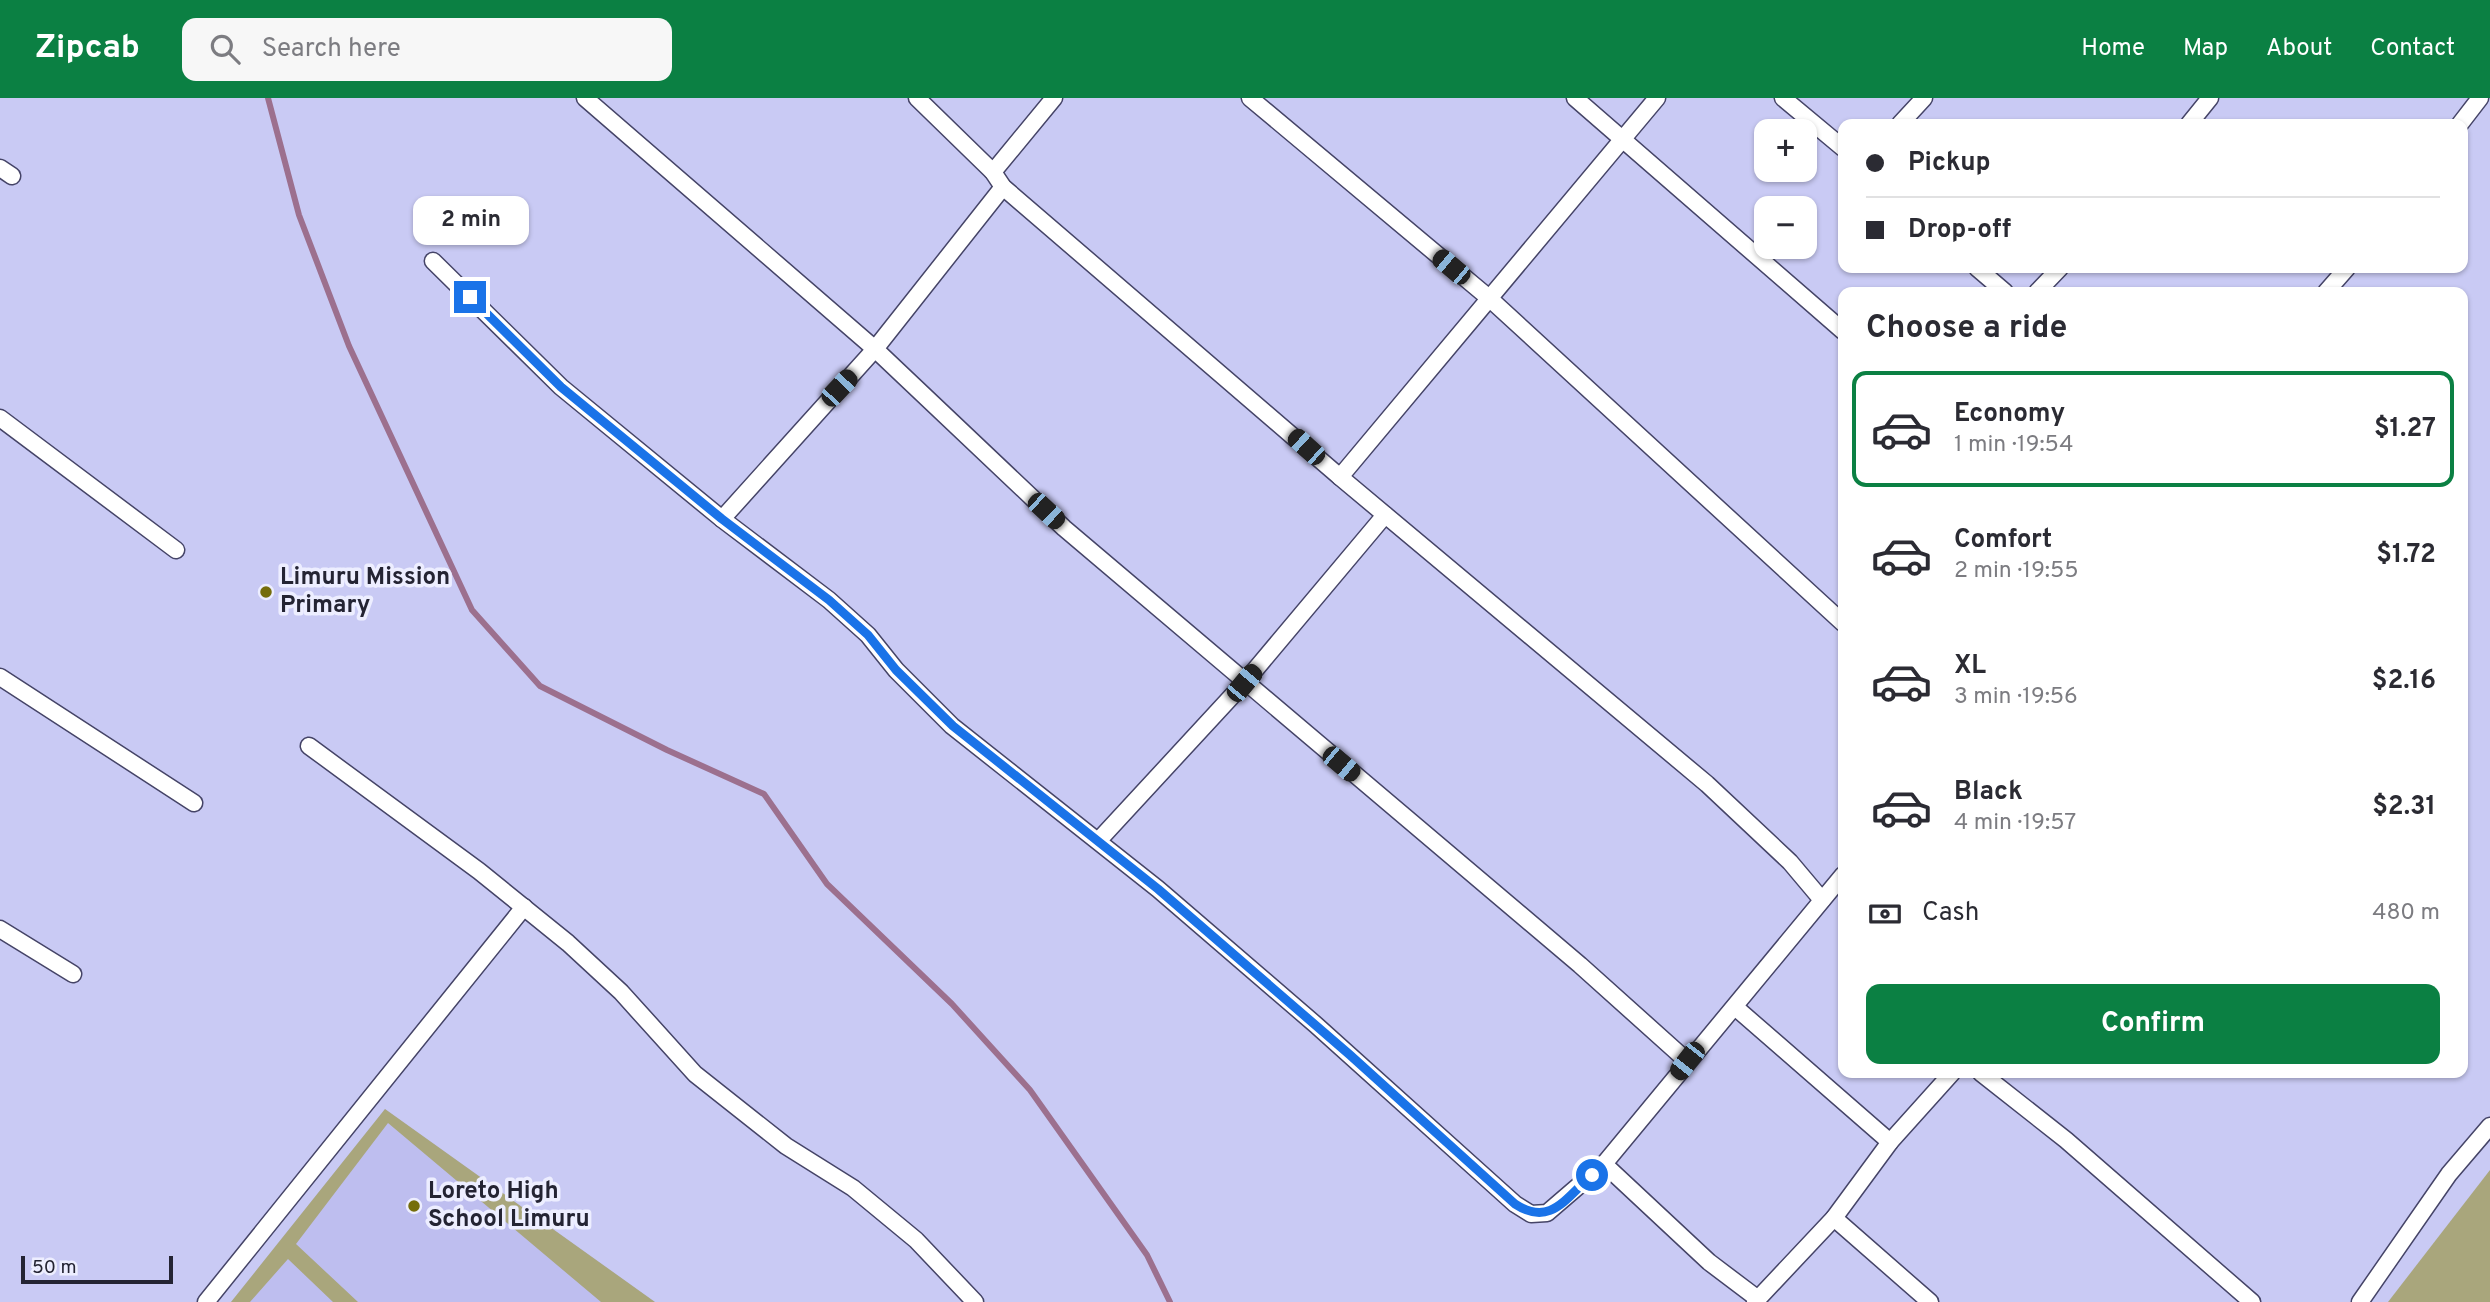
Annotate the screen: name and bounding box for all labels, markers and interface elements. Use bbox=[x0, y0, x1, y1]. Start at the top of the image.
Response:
search box bbox=[182, 18, 672, 81]
text: Zipcab bbox=[35, 28, 140, 70]
icon: search bbox=[206, 30, 244, 68]
text: Search here bbox=[262, 33, 401, 66]
text: Home bbox=[2081, 34, 2145, 64]
text: Map bbox=[2183, 34, 2228, 64]
text: About bbox=[2266, 34, 2332, 64]
text: Contact bbox=[2370, 34, 2455, 64]
map controls bbox=[1754, 119, 1817, 259]
button: + bbox=[1754, 119, 1817, 182]
text: Pickup bbox=[1908, 147, 1991, 180]
callout: 2 min bbox=[412, 195, 528, 244]
button: − bbox=[1754, 196, 1817, 259]
text: 2 min bbox=[441, 206, 501, 235]
text: Drop-off bbox=[1908, 214, 2011, 247]
car bbox=[1429, 245, 1474, 289]
route end bbox=[454, 281, 486, 313]
text: Choose a ride bbox=[1866, 309, 2067, 349]
car bbox=[817, 365, 862, 411]
icon: car bbox=[1870, 398, 1933, 461]
text: Economy bbox=[1954, 398, 2065, 431]
text: $1.27 bbox=[2374, 413, 2436, 446]
car bbox=[1284, 425, 1329, 469]
text: 1 min · 19:54 bbox=[1954, 431, 2074, 460]
car bbox=[1024, 489, 1069, 533]
icon: car bbox=[1870, 524, 1933, 587]
text: Comfort bbox=[1954, 524, 2052, 557]
text: $1.72 bbox=[2376, 539, 2436, 572]
text: 2 min · 19:55 bbox=[1954, 557, 2079, 586]
place label: Limuru Mission Primary bbox=[280, 563, 450, 621]
marker: Limuru Mission Primary bbox=[258, 584, 274, 600]
icon: car bbox=[1870, 650, 1933, 713]
text: XL bbox=[1954, 650, 1986, 683]
car bbox=[1223, 660, 1266, 706]
text: $2.16 bbox=[2372, 665, 2436, 698]
text: 3 min · 19:56 bbox=[1954, 683, 2078, 712]
car bbox=[1319, 742, 1364, 786]
icon: car bbox=[1870, 776, 1933, 839]
text: Black bbox=[1954, 776, 2023, 809]
text: $2.31 bbox=[2372, 791, 2436, 824]
text: 4 min · 19:57 bbox=[1954, 809, 2076, 838]
icon: cash bbox=[1866, 895, 1904, 933]
text: Cash bbox=[1922, 897, 1979, 930]
text: 480 m bbox=[2372, 899, 2440, 928]
button: Confirm bbox=[1866, 984, 2440, 1064]
car bbox=[1666, 1038, 1709, 1084]
route start bbox=[1576, 1159, 1608, 1191]
place label: Loreto High School Limuru bbox=[428, 1177, 590, 1235]
marker: Loreto High School Limuru bbox=[406, 1198, 422, 1214]
scale bar bbox=[21, 1253, 173, 1285]
text: 50 m bbox=[32, 1256, 77, 1280]

